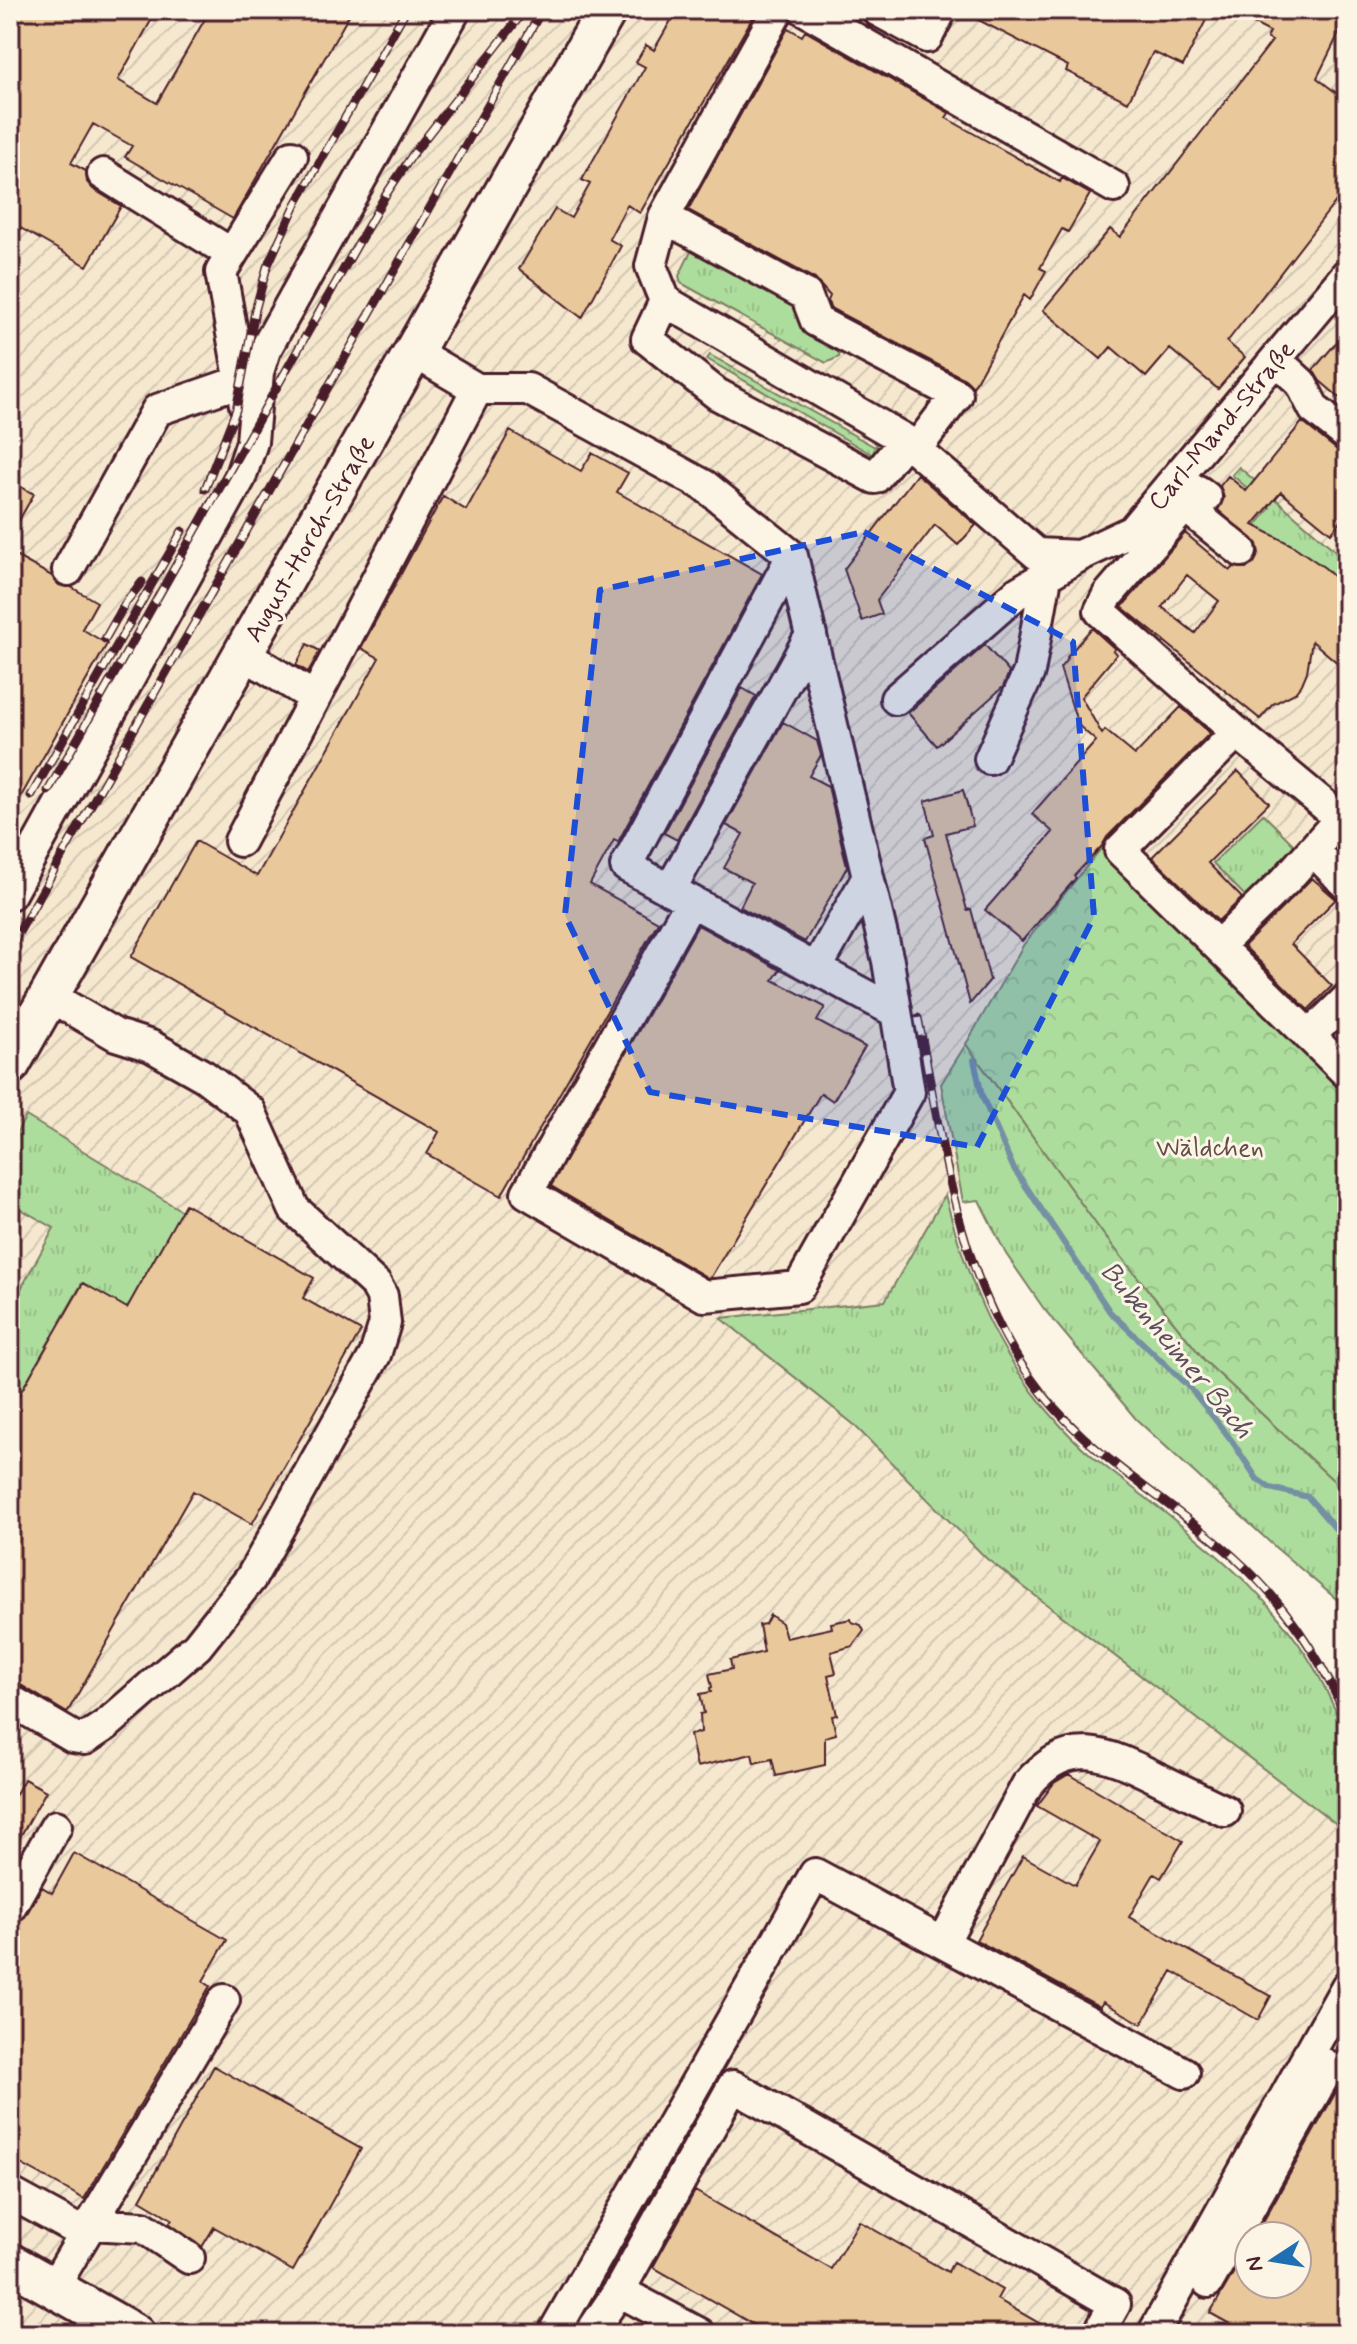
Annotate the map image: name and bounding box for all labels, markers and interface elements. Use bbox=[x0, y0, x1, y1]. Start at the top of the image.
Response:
street label: Carl-Mand-Straße bbox=[1141, 334, 1304, 518]
street label: August-Horch-Straße bbox=[238, 429, 384, 649]
park label: Wäldchen bbox=[1156, 1132, 1264, 1166]
water label: Bubenheimer Bach bbox=[1091, 1254, 1261, 1447]
north arrow bbox=[1233, 2220, 1313, 2300]
text: N bbox=[1240, 2254, 1271, 2274]

